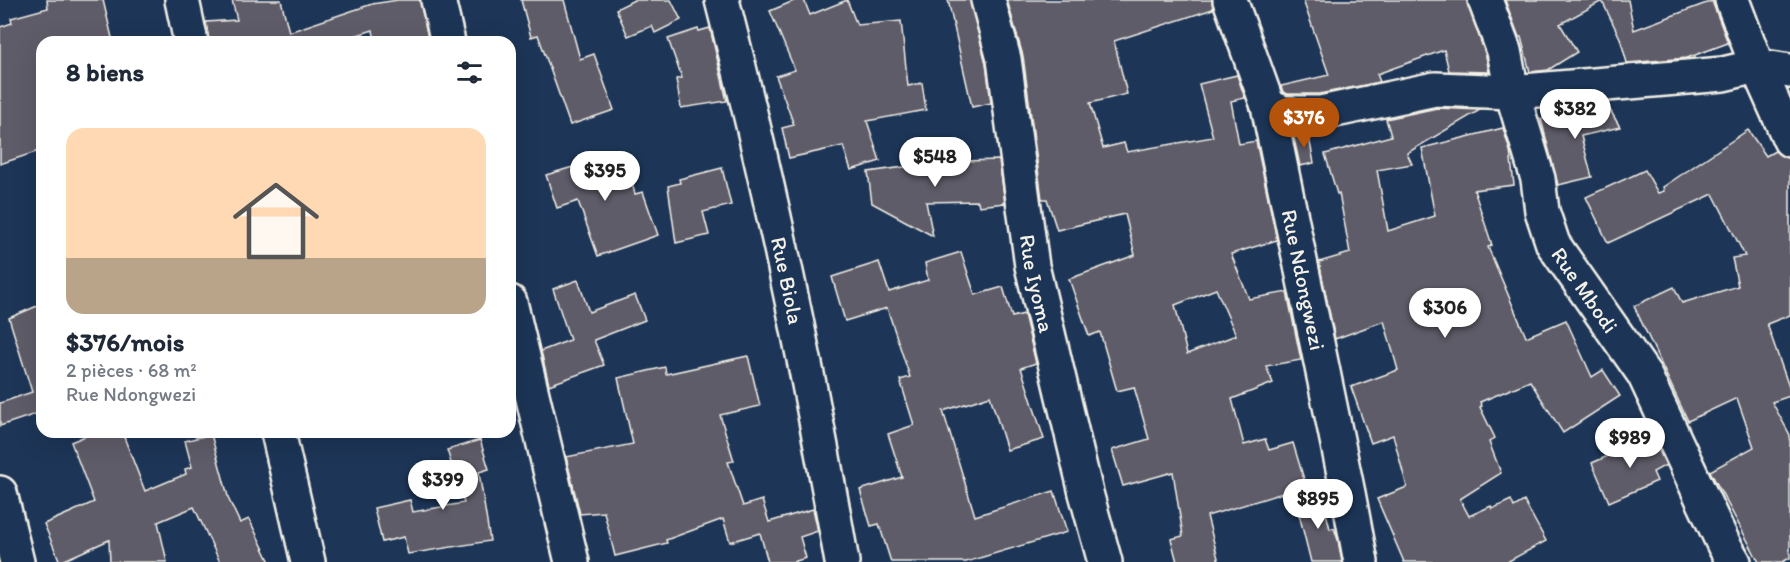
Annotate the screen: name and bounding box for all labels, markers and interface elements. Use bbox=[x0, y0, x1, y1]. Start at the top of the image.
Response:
text: 8 biens bbox=[66, 56, 144, 88]
icon: filters bbox=[453, 56, 486, 89]
pin: $382 bbox=[1539, 89, 1611, 140]
text: $382 bbox=[1554, 96, 1596, 120]
pin: $376 bbox=[1268, 98, 1340, 149]
text: $376 bbox=[1283, 105, 1325, 129]
pin: $548 bbox=[899, 137, 971, 188]
text: $548 bbox=[913, 144, 957, 168]
pin: $395 bbox=[569, 151, 641, 202]
text: $395 bbox=[584, 158, 626, 182]
icon: home bbox=[222, 167, 330, 275]
street label: Rue Ndongwezi bbox=[1276, 207, 1332, 353]
street label: Rue Iyoma bbox=[1014, 233, 1061, 336]
street label: Rue Biola bbox=[765, 234, 810, 327]
street label: Rue Mbodi bbox=[1546, 242, 1624, 338]
pin: $306 bbox=[1409, 288, 1481, 339]
text: $306 bbox=[1423, 295, 1467, 319]
text: $376/mois bbox=[66, 326, 184, 358]
text: 2 pièces · 68 m² bbox=[66, 358, 197, 382]
text: Rue Ndongwezi bbox=[66, 382, 196, 406]
pin: $989 bbox=[1594, 418, 1666, 469]
text: $989 bbox=[1609, 425, 1651, 449]
pin: $399 bbox=[407, 460, 479, 511]
text: $399 bbox=[422, 467, 464, 491]
pin: $895 bbox=[1282, 479, 1354, 530]
text: $895 bbox=[1297, 486, 1339, 510]

